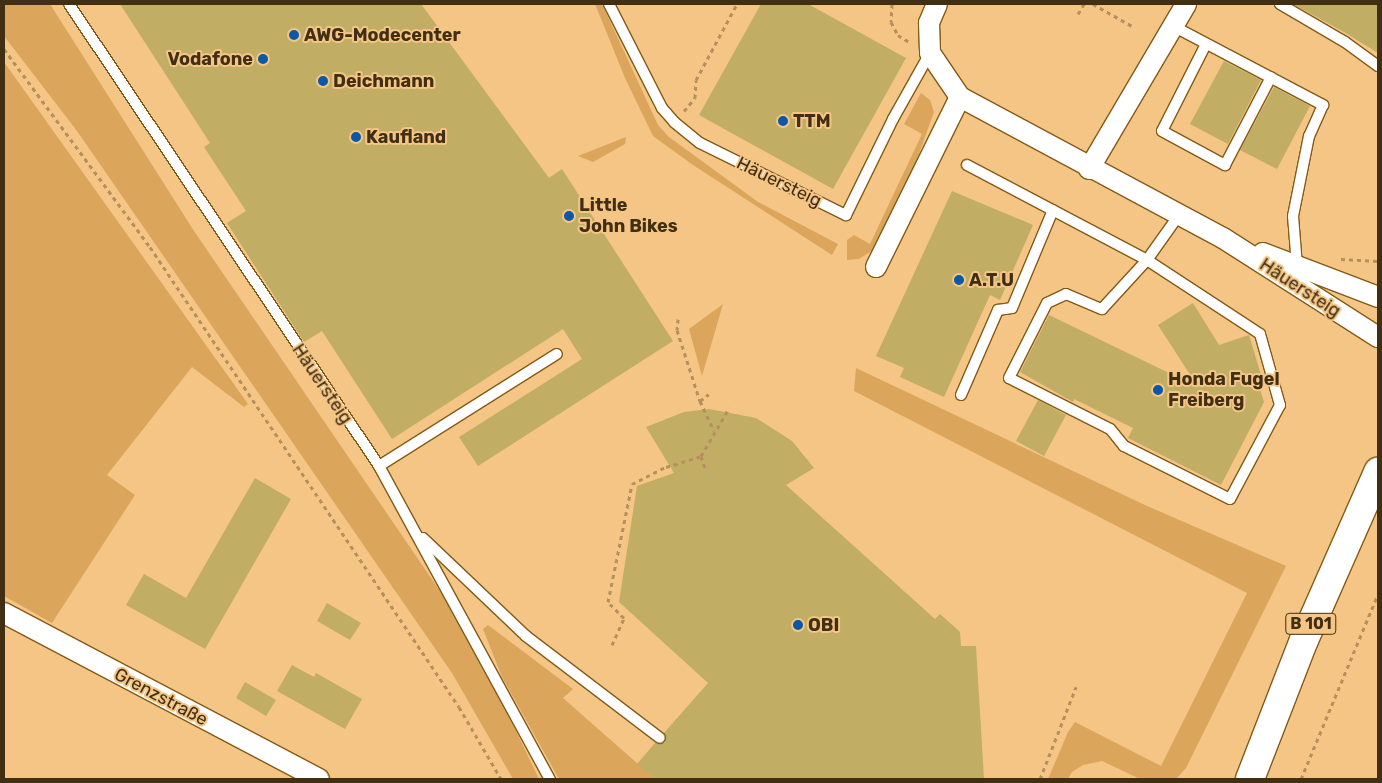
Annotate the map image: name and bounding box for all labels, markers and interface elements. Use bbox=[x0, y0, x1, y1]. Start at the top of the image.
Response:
place label: AWG-Modecenter bbox=[304, 24, 461, 46]
marker: AWG-Modecenter bbox=[288, 29, 300, 41]
place label: Vodafone bbox=[167, 48, 253, 70]
marker: Vodafone bbox=[257, 53, 269, 65]
place label: Deichmann bbox=[333, 70, 434, 92]
marker: Deichmann bbox=[317, 75, 329, 87]
place label: TTM bbox=[793, 110, 831, 132]
marker: TTM bbox=[777, 115, 789, 127]
place label: Kaufland bbox=[366, 126, 446, 148]
marker: Kaufland bbox=[350, 131, 362, 143]
street label: Häuersteig bbox=[733, 152, 825, 212]
place label: Little John Bikes bbox=[579, 195, 678, 238]
marker: Little John Bikes bbox=[563, 210, 575, 222]
street label: Häuersteig bbox=[1256, 254, 1344, 322]
place label: A.T.U bbox=[969, 269, 1014, 291]
marker: A.T.U bbox=[953, 274, 965, 286]
street label: Häuersteig bbox=[287, 340, 357, 428]
place label: Honda Fugel Freiberg bbox=[1168, 369, 1280, 412]
marker: Honda Fugel Freiberg bbox=[1152, 384, 1164, 396]
road number: B 101 bbox=[1285, 610, 1337, 638]
place label: OBI bbox=[808, 614, 839, 636]
marker: OBI bbox=[792, 619, 804, 631]
street label: Grenzstraße bbox=[111, 663, 211, 731]

